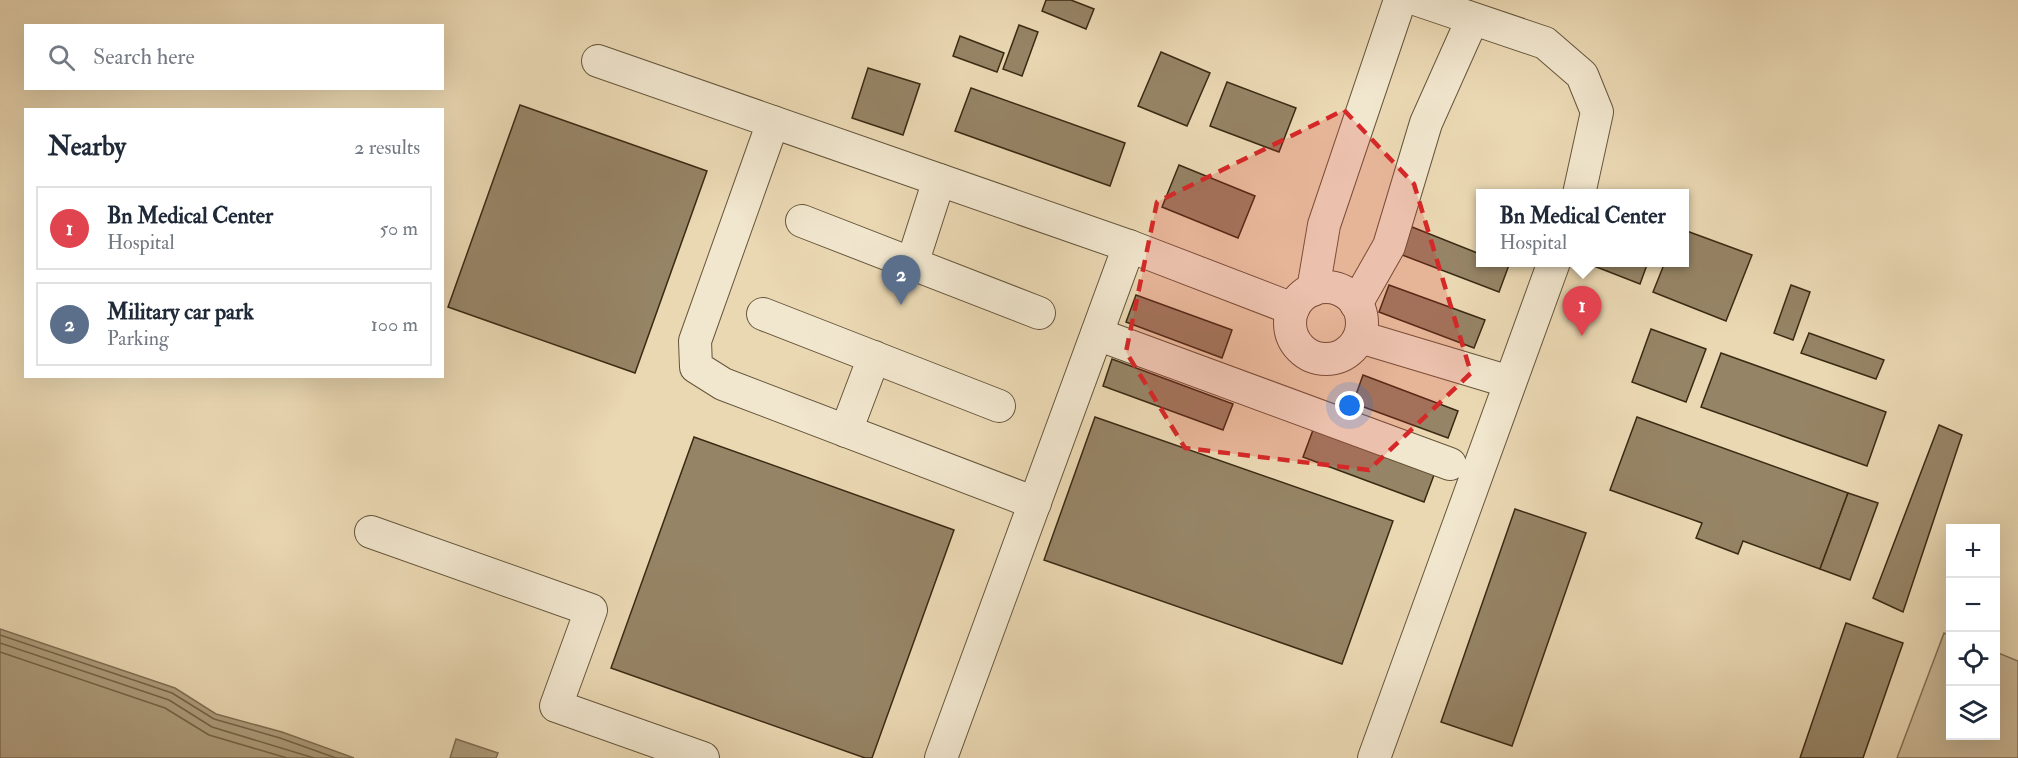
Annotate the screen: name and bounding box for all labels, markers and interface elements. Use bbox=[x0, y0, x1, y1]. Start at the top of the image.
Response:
search box bbox=[24, 24, 444, 90]
icon: search bbox=[45, 41, 78, 74]
text: Search here bbox=[93, 43, 195, 71]
text: Nearby bbox=[48, 131, 126, 163]
text: 2 results bbox=[354, 135, 420, 160]
popup bbox=[1476, 189, 1689, 267]
text: Bn Medical Center bbox=[107, 202, 273, 230]
text: Bn Medical Center bbox=[1499, 202, 1666, 230]
text: 1 bbox=[66, 216, 73, 241]
text: 50 m bbox=[379, 216, 418, 241]
text: Hospital bbox=[107, 230, 175, 255]
text: Hospital bbox=[1499, 230, 1567, 255]
pin: 2 bbox=[882, 256, 920, 305]
pin: 1 bbox=[1562, 286, 1602, 336]
text: Military car park bbox=[107, 298, 254, 326]
text: 2 bbox=[64, 312, 75, 337]
text: 100 m bbox=[371, 312, 418, 337]
text: Parking bbox=[107, 326, 169, 351]
your location bbox=[1335, 391, 1364, 420]
map controls bbox=[1946, 524, 2000, 740]
button: + bbox=[1946, 524, 2000, 578]
button: − bbox=[1946, 578, 2000, 632]
button: locate bbox=[1946, 632, 2000, 686]
button: layers bbox=[1946, 686, 2000, 740]

